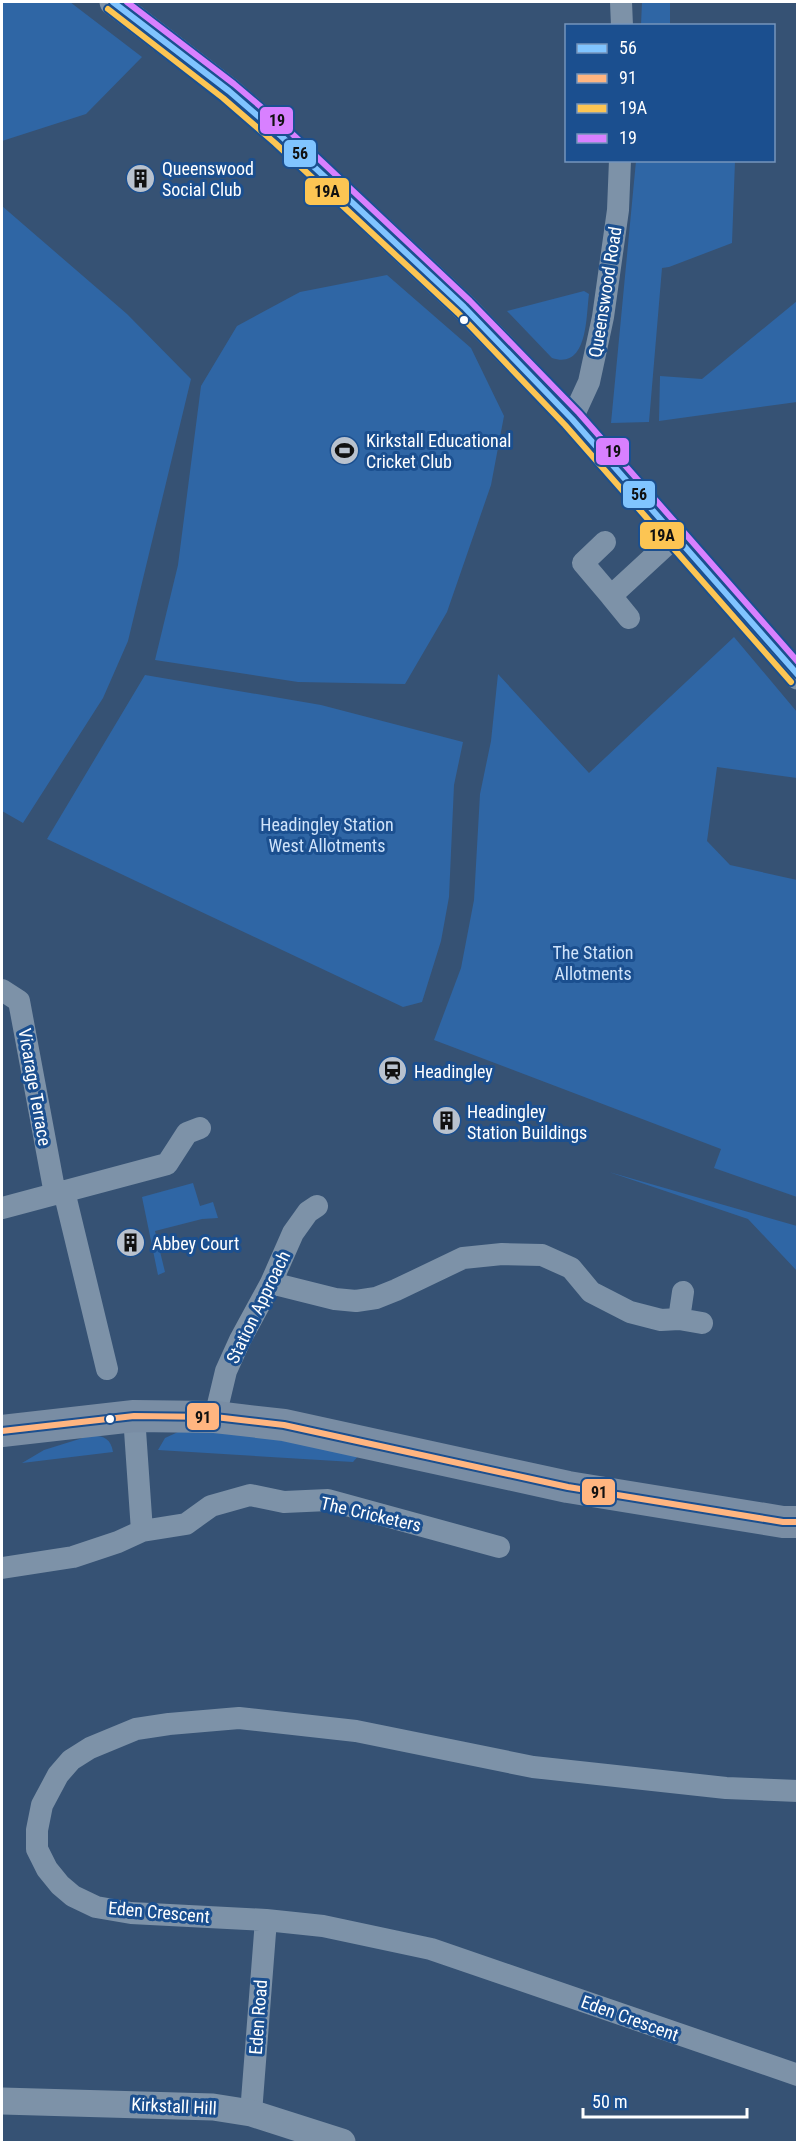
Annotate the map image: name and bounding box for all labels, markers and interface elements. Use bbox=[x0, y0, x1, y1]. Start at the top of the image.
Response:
legend bbox=[565, 24, 775, 162]
text: 56 bbox=[619, 37, 637, 58]
text: 91 bbox=[619, 67, 637, 88]
text: 19A bbox=[619, 97, 648, 118]
line badge: 19 bbox=[259, 106, 294, 135]
text: 19 bbox=[269, 111, 285, 130]
text: 19 bbox=[619, 127, 637, 148]
line badge: 56 bbox=[283, 139, 317, 168]
text: 56 bbox=[292, 144, 308, 163]
place label: Queenswood Social Club bbox=[162, 158, 254, 200]
building icon: Queenswood Social Club bbox=[125, 162, 157, 194]
line badge: 19A bbox=[304, 177, 350, 206]
text: 19A bbox=[314, 182, 340, 201]
street label: Queenswood Road bbox=[584, 225, 626, 359]
unlabelled marker bbox=[458, 314, 470, 326]
place label: Kirkstall Educational Cricket Club bbox=[366, 430, 511, 472]
sports icon: Kirkstall Educational Cricket Club bbox=[329, 434, 361, 466]
line badge: 19 bbox=[595, 437, 630, 466]
text: 19 bbox=[605, 442, 621, 461]
line badge: 56 bbox=[622, 480, 656, 509]
text: 56 bbox=[631, 485, 647, 504]
line badge: 19A bbox=[639, 521, 685, 550]
text: 19A bbox=[649, 526, 675, 545]
park label: Headingley Station West Allotments bbox=[260, 814, 394, 856]
park label: The Station Allotments bbox=[552, 942, 634, 984]
street label: Vicarage Terrace bbox=[14, 1027, 56, 1147]
station icon: Headingley bbox=[377, 1055, 409, 1087]
place label: Headingley bbox=[414, 1061, 493, 1082]
place label: Headingley Station Buildings bbox=[467, 1101, 587, 1143]
building icon: Headingley Station Buildings bbox=[430, 1105, 462, 1137]
building icon: Abbey Court bbox=[115, 1227, 147, 1259]
place label: Abbey Court bbox=[152, 1233, 239, 1254]
street label: Station Approach bbox=[222, 1247, 294, 1367]
line badge: 91 bbox=[186, 1402, 220, 1431]
text: 91 bbox=[195, 1408, 211, 1427]
unlabelled marker bbox=[104, 1413, 116, 1425]
line badge: 91 bbox=[581, 1478, 616, 1506]
text: 91 bbox=[591, 1483, 607, 1502]
street label: The Cricketers bbox=[319, 1492, 423, 1536]
street label: Eden Crescent bbox=[107, 1897, 211, 1927]
street label: Eden Road bbox=[245, 1979, 271, 2055]
street label: Eden Crescent bbox=[578, 1991, 682, 2045]
scale bar bbox=[583, 2081, 746, 2119]
text: 50 m bbox=[592, 2091, 627, 2112]
street label: Kirkstall Hill bbox=[131, 2093, 217, 2119]

